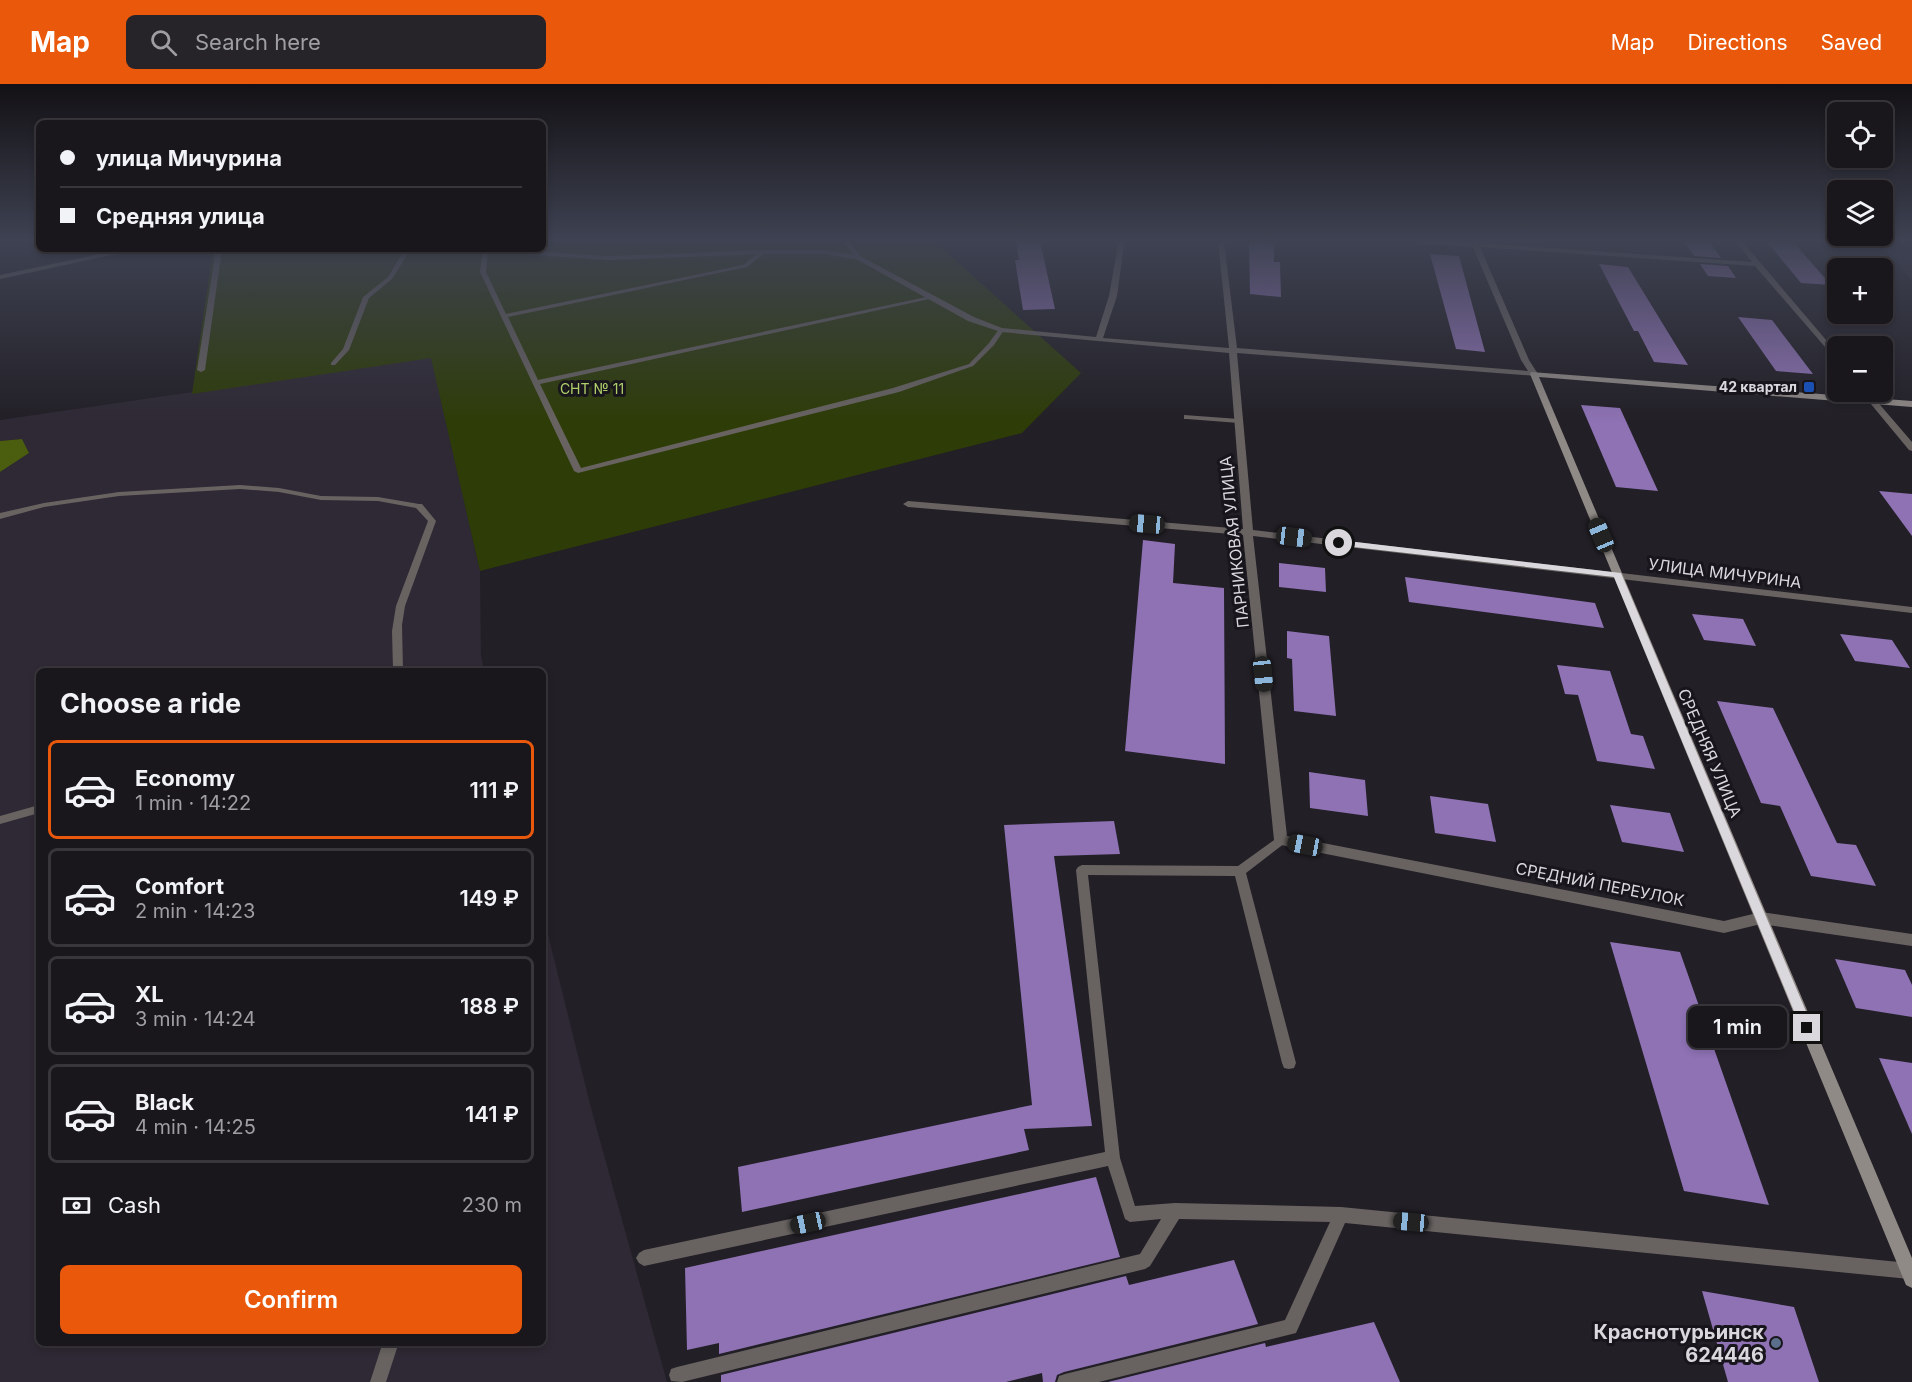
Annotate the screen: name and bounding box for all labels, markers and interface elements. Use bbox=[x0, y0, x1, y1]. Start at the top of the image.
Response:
search box bbox=[126, 15, 546, 69]
text: Map bbox=[30, 25, 90, 59]
icon: search bbox=[147, 26, 180, 59]
text: Search here bbox=[195, 29, 321, 55]
text: Map bbox=[1611, 30, 1654, 55]
text: Directions bbox=[1687, 30, 1788, 55]
text: Saved bbox=[1821, 30, 1882, 55]
map controls bbox=[1827, 102, 1893, 402]
button: locate bbox=[1827, 102, 1893, 168]
text: улица Мичурина bbox=[96, 145, 282, 171]
button: layers bbox=[1827, 180, 1893, 246]
text: Средняя улица bbox=[96, 203, 265, 229]
button: + bbox=[1827, 258, 1893, 324]
button: − bbox=[1827, 336, 1893, 402]
place label: 42 квартал bbox=[1719, 378, 1797, 395]
park label: СНТ № 11 bbox=[560, 380, 624, 397]
marker: 42 квартал bbox=[1802, 380, 1816, 394]
street label: ПАРНИКОВАЯ УЛИЦА bbox=[1215, 455, 1253, 629]
car bbox=[1128, 513, 1166, 535]
car bbox=[1586, 515, 1616, 555]
car bbox=[1275, 526, 1313, 548]
route start bbox=[1325, 529, 1352, 556]
street label: УЛИЦА МИЧУРИНА bbox=[1647, 554, 1803, 592]
car bbox=[1252, 655, 1274, 693]
street label: СРЕДНЯЯ УЛИЦА bbox=[1674, 685, 1746, 821]
text: Choose a ride bbox=[60, 687, 241, 720]
icon: car bbox=[63, 763, 117, 817]
text: Economy bbox=[135, 765, 235, 791]
text: 111 ₽ bbox=[470, 777, 519, 803]
text: 1 min · 14:22 bbox=[135, 791, 251, 815]
car bbox=[1286, 833, 1324, 857]
street label: СРЕДНИЙ ПЕРЕУЛОК bbox=[1514, 858, 1686, 910]
icon: car bbox=[63, 871, 117, 925]
text: Comfort bbox=[135, 873, 224, 899]
text: 149 ₽ bbox=[459, 885, 519, 911]
text: 2 min · 14:23 bbox=[135, 899, 255, 923]
icon: car bbox=[63, 979, 117, 1033]
text: XL bbox=[135, 981, 164, 1007]
text: 188 ₽ bbox=[460, 993, 519, 1019]
text: 3 min · 14:24 bbox=[135, 1007, 256, 1031]
callout: 1 min bbox=[1687, 1007, 1786, 1049]
route end bbox=[1793, 1014, 1820, 1041]
text: 1 min bbox=[1713, 1015, 1762, 1039]
icon: car bbox=[63, 1087, 117, 1141]
text: Black bbox=[135, 1089, 194, 1115]
text: 141 ₽ bbox=[465, 1101, 519, 1127]
text: 4 min · 14:25 bbox=[135, 1115, 256, 1139]
icon: cash bbox=[60, 1189, 93, 1222]
text: Cash bbox=[108, 1192, 161, 1218]
text: 230 m bbox=[462, 1193, 522, 1217]
car bbox=[789, 1210, 827, 1236]
car bbox=[1392, 1211, 1430, 1233]
button: Confirm bbox=[60, 1265, 522, 1334]
place label: Краснотурьинск 624446 bbox=[1593, 1320, 1764, 1367]
marker: Краснотурьинск 624446 bbox=[1769, 1336, 1783, 1350]

